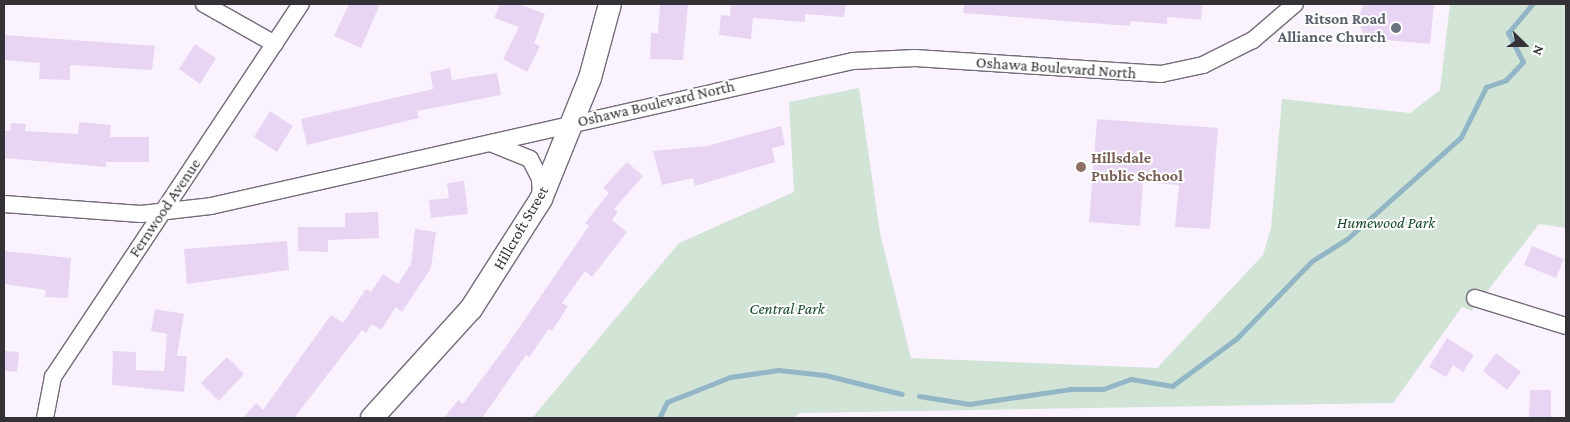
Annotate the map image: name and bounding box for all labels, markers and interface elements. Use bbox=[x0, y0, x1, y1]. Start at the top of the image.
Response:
place label: Ritson Road Alliance Church bbox=[1278, 9, 1386, 47]
north arrow bbox=[1500, 20, 1550, 70]
marker: Ritson Road Alliance Church bbox=[1390, 22, 1402, 34]
text: N bbox=[1530, 43, 1548, 58]
street label: Oshawa Boulevard North bbox=[975, 53, 1137, 83]
street label: Oshawa Boulevard North bbox=[576, 77, 736, 131]
place label: Hillsdale Public School bbox=[1091, 148, 1183, 186]
street label: Fernwood Avenue bbox=[125, 155, 205, 261]
marker: Hillsdale Public School bbox=[1075, 161, 1087, 173]
street label: Hillcroft Street bbox=[489, 183, 553, 273]
park label: Humewood Park bbox=[1337, 213, 1435, 233]
park label: Central Park bbox=[749, 299, 825, 319]

